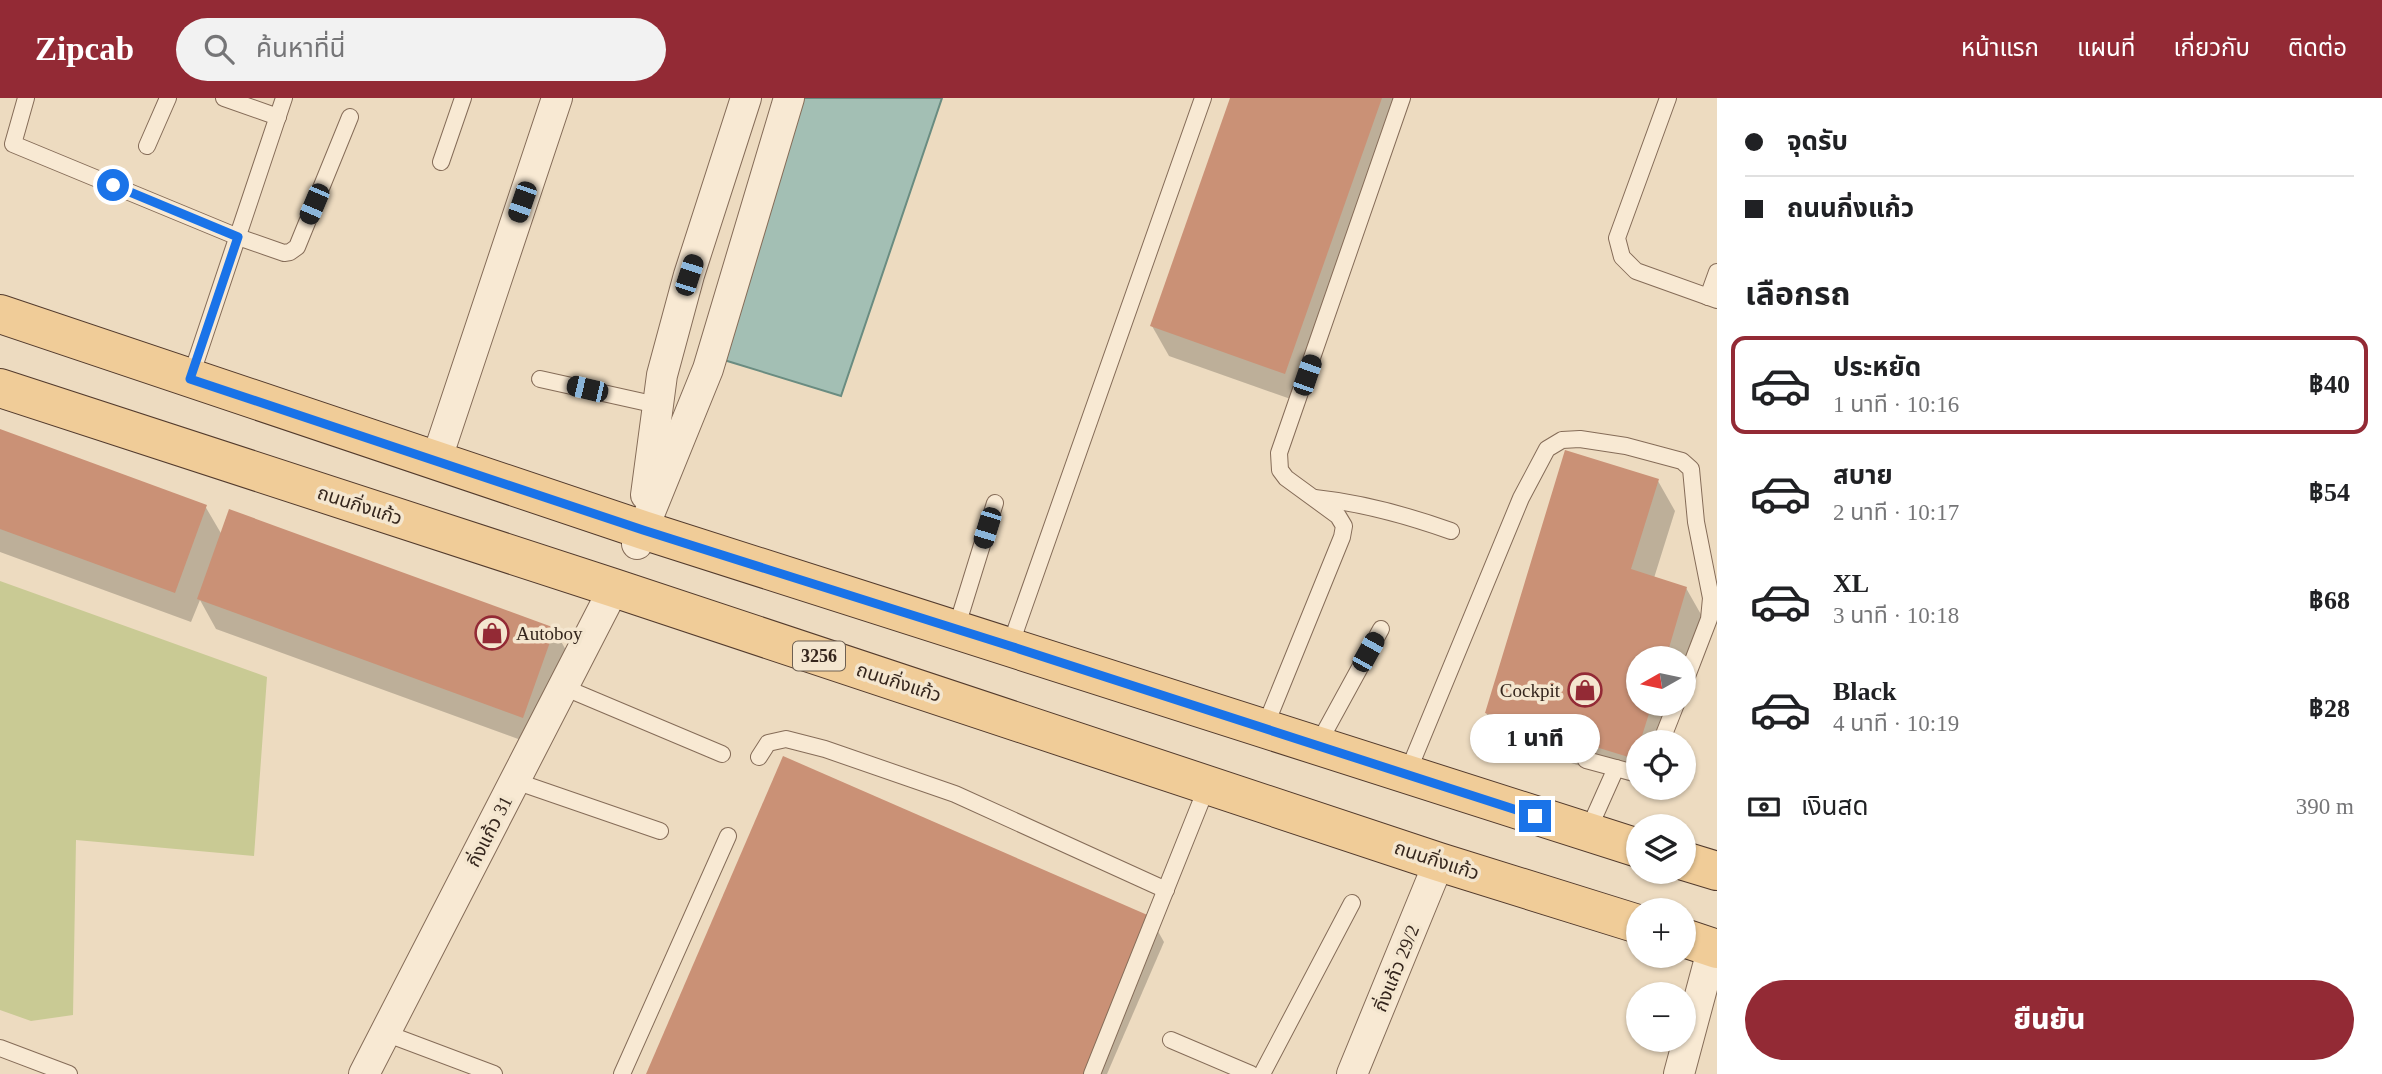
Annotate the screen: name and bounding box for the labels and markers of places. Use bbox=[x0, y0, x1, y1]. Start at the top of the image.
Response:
shop icon: Autoboy bbox=[473, 614, 511, 652]
place label: Autoboy bbox=[516, 623, 583, 644]
shop icon: Cockpit bbox=[1566, 671, 1604, 709]
place label: Cockpit bbox=[1500, 680, 1561, 701]

